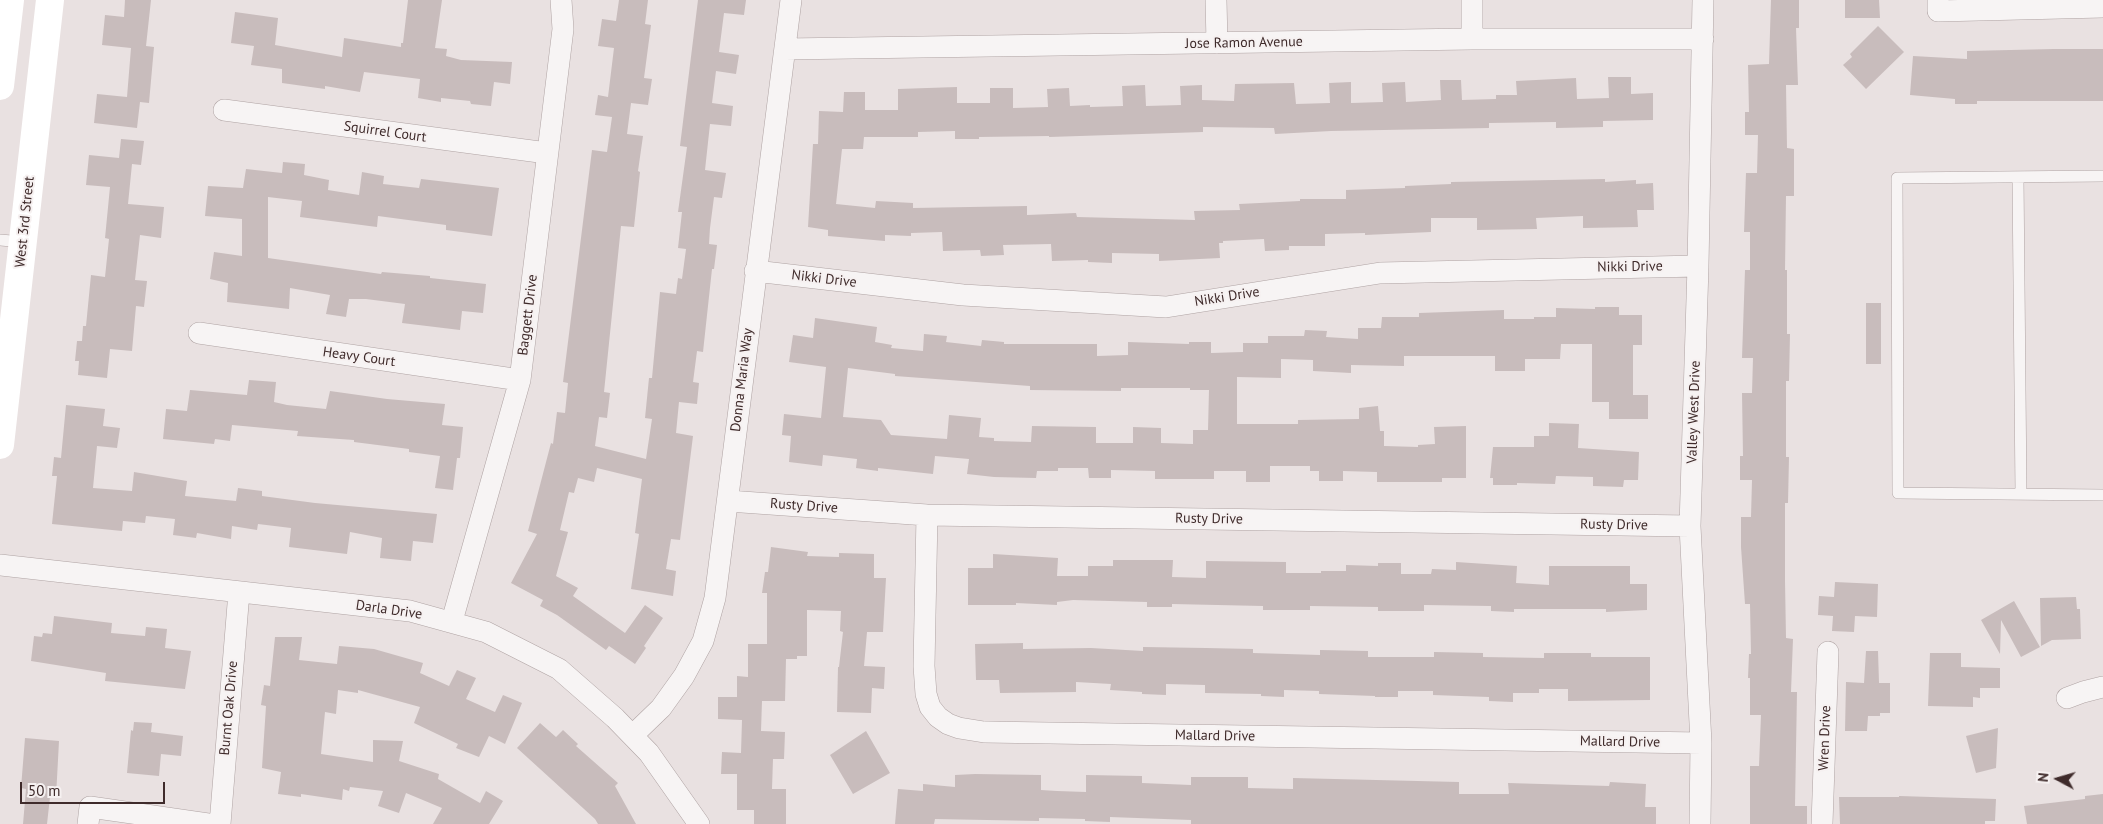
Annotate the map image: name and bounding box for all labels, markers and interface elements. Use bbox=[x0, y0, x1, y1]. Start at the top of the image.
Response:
street label: Jose Ramon Avenue bbox=[1185, 34, 1303, 52]
street label: Squirrel Court bbox=[343, 118, 427, 146]
street label: West 3rd Street bbox=[12, 175, 38, 269]
street label: Nikki Drive bbox=[1597, 258, 1663, 276]
street label: Nikki Drive bbox=[790, 267, 858, 291]
street label: Baggett Drive bbox=[515, 273, 541, 357]
street label: Nikki Drive bbox=[1193, 284, 1261, 310]
street label: Donna Maria Way bbox=[727, 327, 757, 433]
street label: Heavy Court bbox=[322, 344, 396, 370]
street label: Valley West Drive bbox=[1684, 360, 1704, 464]
street label: Rusty Drive bbox=[769, 495, 839, 517]
street label: Rusty Drive bbox=[1175, 510, 1243, 528]
street label: Rusty Drive bbox=[1580, 516, 1648, 534]
street label: Darla Drive bbox=[355, 597, 423, 623]
street label: Burnt Oak Drive bbox=[216, 660, 242, 756]
street label: Wren Drive bbox=[1815, 705, 1835, 771]
street label: Mallard Drive bbox=[1175, 727, 1255, 745]
street label: Mallard Drive bbox=[1580, 733, 1660, 751]
north arrow bbox=[2033, 754, 2083, 804]
scale bar bbox=[22, 772, 168, 804]
text: N bbox=[2034, 772, 2053, 783]
text: 50 m bbox=[28, 781, 61, 800]

